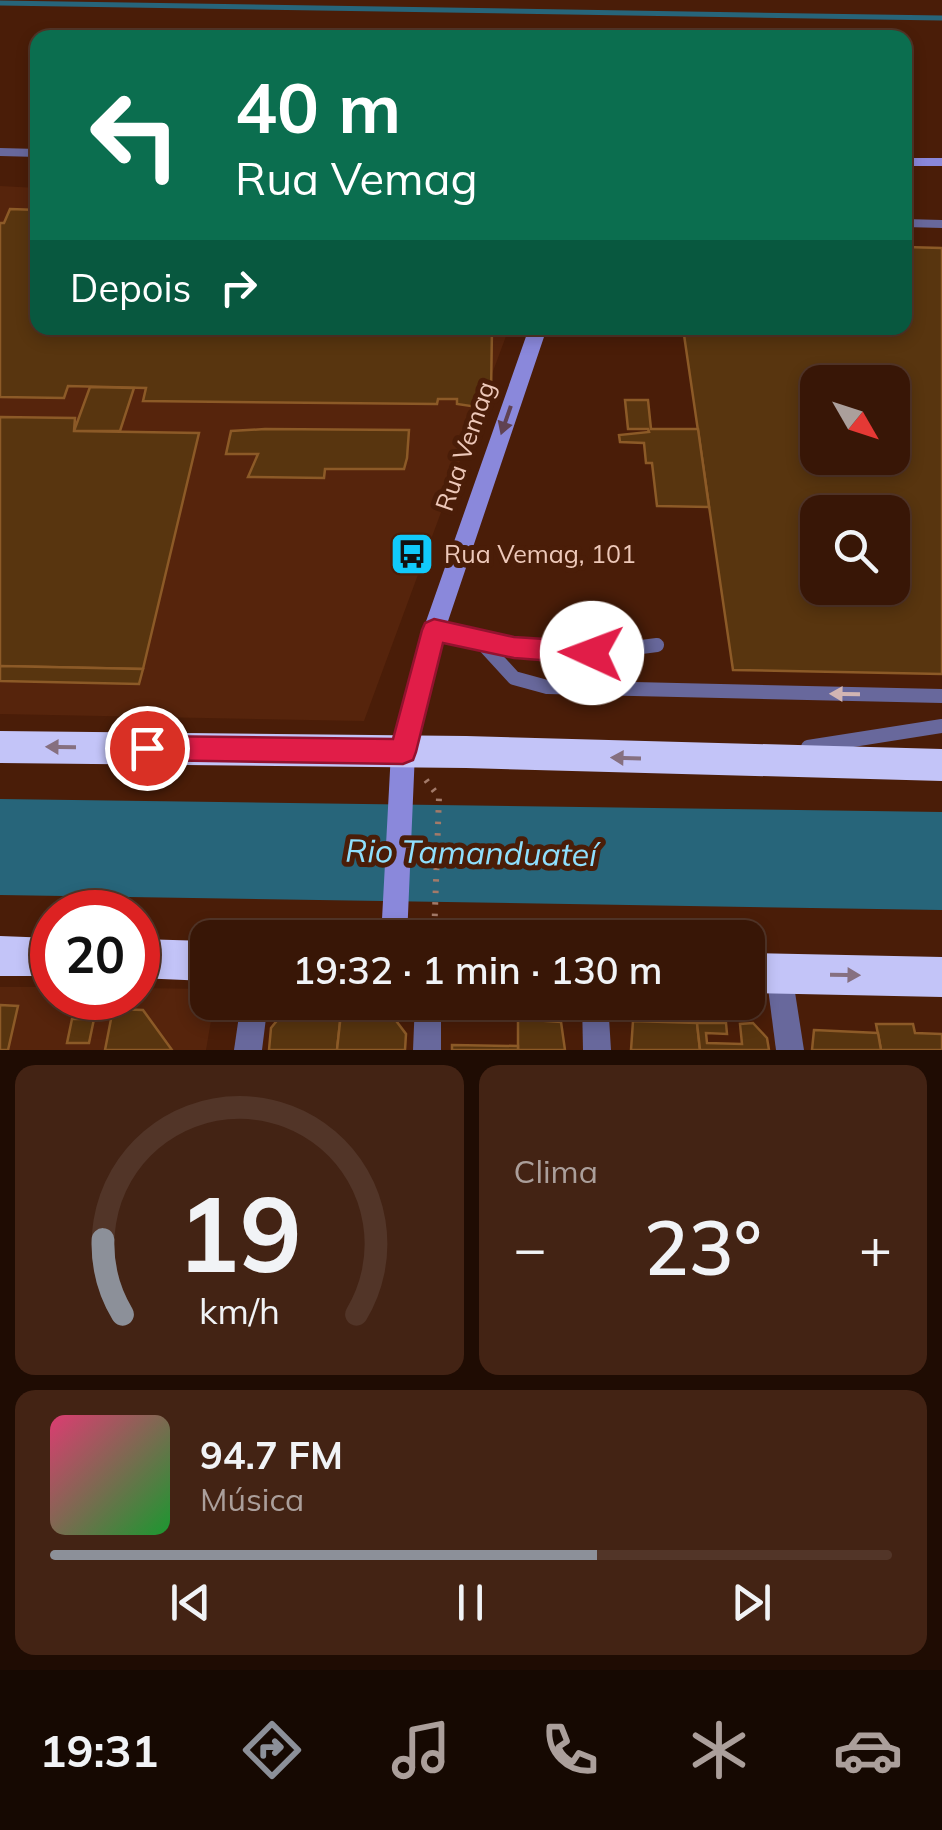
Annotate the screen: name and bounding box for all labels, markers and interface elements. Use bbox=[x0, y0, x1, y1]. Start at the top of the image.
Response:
text: 40 m bbox=[235, 63, 401, 151]
icon: left bbox=[70, 70, 200, 200]
text: Rua Vemag bbox=[235, 150, 478, 206]
icon: right bbox=[211, 260, 266, 315]
text: Depois bbox=[70, 264, 191, 312]
north arrow bbox=[800, 365, 910, 475]
map controls bbox=[800, 365, 910, 605]
street label: Rua Vemag bbox=[428, 377, 501, 515]
one-way arrow bbox=[498, 405, 513, 435]
button: search bbox=[800, 495, 910, 605]
bus stop icon: Rua Vemag, 101 bbox=[389, 531, 435, 577]
place label: Rua Vemag, 101 bbox=[444, 538, 636, 569]
position arrow bbox=[540, 601, 644, 705]
one-way arrow bbox=[828, 686, 860, 702]
pin bbox=[105, 706, 190, 791]
icon: arrive bbox=[120, 721, 175, 776]
one-way arrow bbox=[44, 739, 76, 755]
one-way arrow bbox=[609, 749, 641, 765]
water label: Rio Tamanduateí bbox=[345, 830, 601, 874]
speed limit sign: 20 bbox=[30, 890, 160, 1020]
text: 19:32 · 1 min · 130 m bbox=[292, 946, 663, 994]
one-way arrow bbox=[829, 967, 861, 983]
text: Clima bbox=[514, 1151, 598, 1191]
text: 19 bbox=[177, 1167, 302, 1298]
text: 23° bbox=[644, 1200, 762, 1294]
text: − bbox=[514, 1213, 547, 1282]
text: + bbox=[859, 1213, 892, 1282]
text: km/h bbox=[199, 1288, 280, 1333]
text: 94.7 FM bbox=[200, 1431, 343, 1479]
text: Música bbox=[200, 1479, 304, 1519]
icon: previous bbox=[163, 1575, 218, 1630]
icon: pause bbox=[443, 1575, 498, 1630]
icon: next bbox=[724, 1575, 779, 1630]
icon: directions bbox=[237, 1715, 307, 1785]
icon: music bbox=[386, 1715, 456, 1785]
icon: phone bbox=[535, 1715, 605, 1785]
icon: climate bbox=[684, 1715, 754, 1785]
icon: car bbox=[833, 1715, 903, 1785]
text: 19:31 bbox=[39, 1722, 159, 1778]

